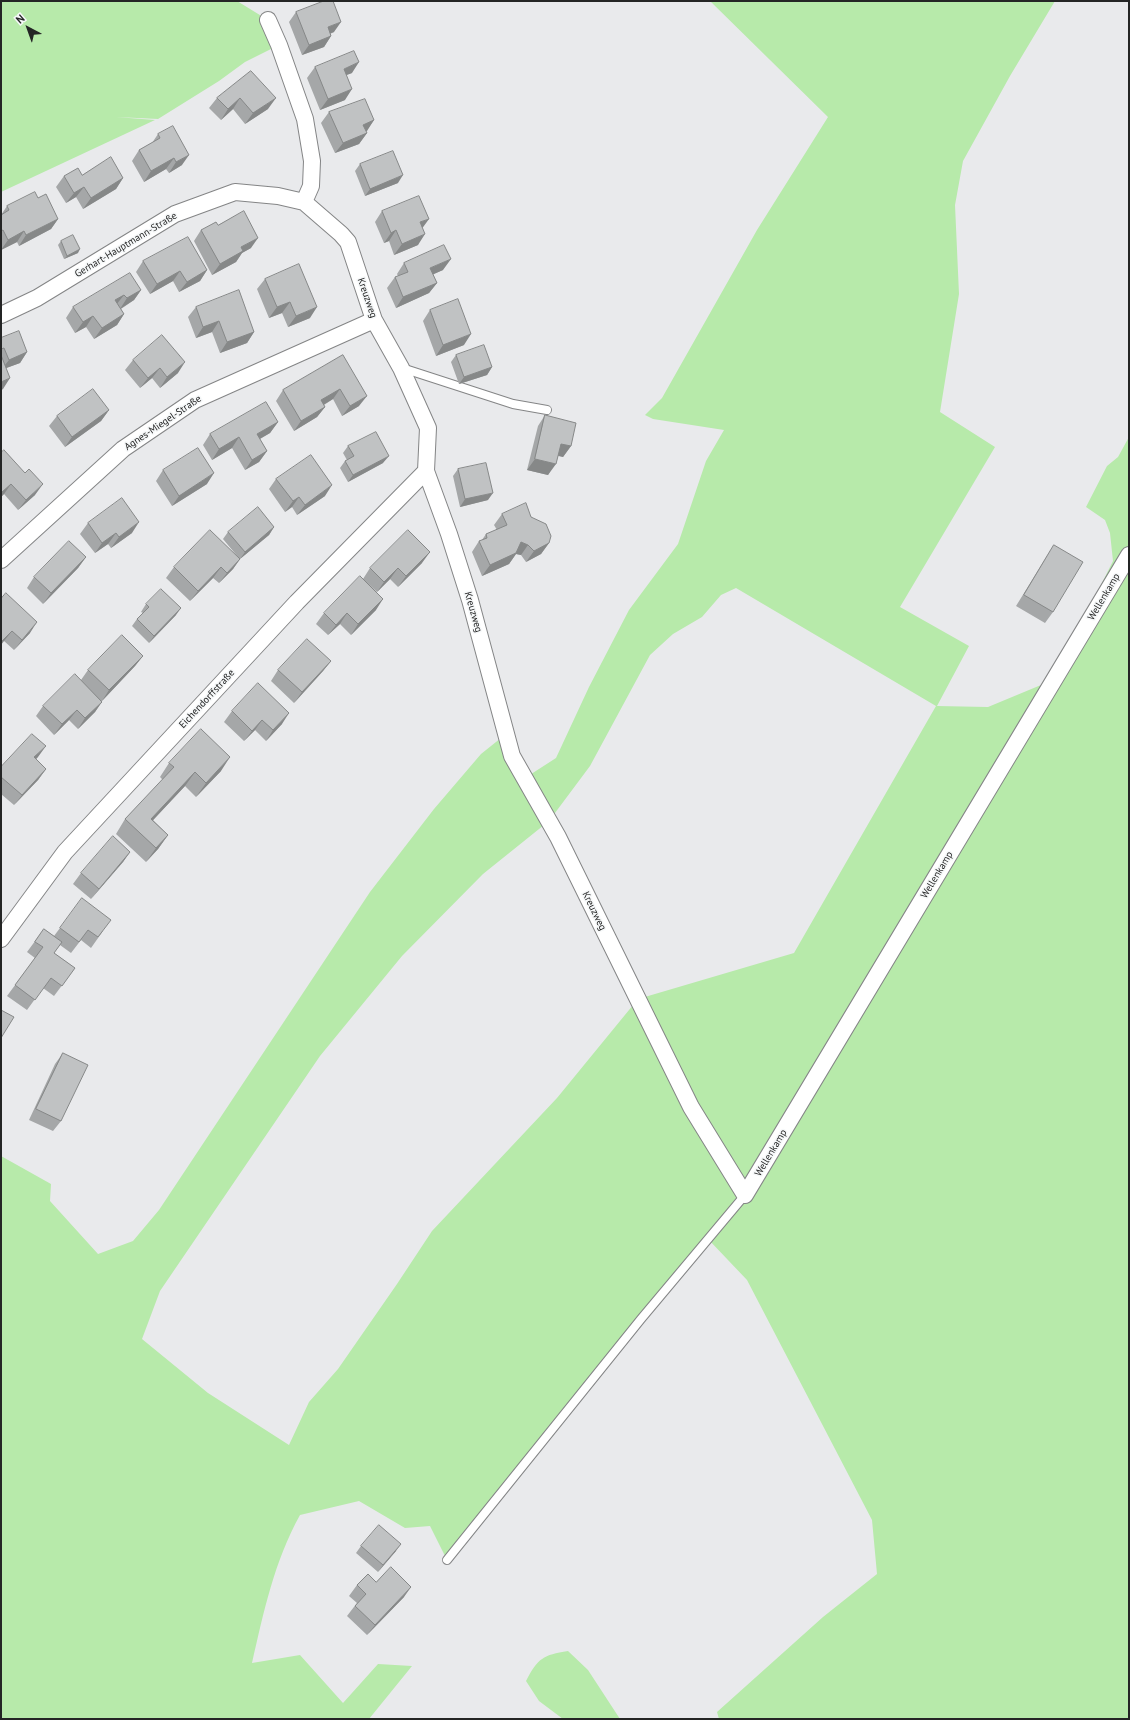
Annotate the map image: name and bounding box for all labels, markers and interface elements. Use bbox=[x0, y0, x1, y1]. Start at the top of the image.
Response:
north arrow bbox=[8, 8, 48, 48]
text: N bbox=[13, 11, 27, 27]
street label: Gerhart-Hauptmann-Straße bbox=[73, 210, 179, 280]
street label: Kreuzweg bbox=[355, 276, 379, 320]
street label: Agnes-Miegel-Straße bbox=[122, 393, 204, 453]
street label: Wellenkamp bbox=[1085, 571, 1123, 623]
street label: Kreuzweg bbox=[461, 590, 485, 634]
street label: Eichendorffstraße bbox=[177, 667, 237, 731]
street label: Wellenkamp bbox=[918, 849, 956, 901]
street label: Kreuzweg bbox=[579, 890, 609, 932]
street label: Wellenkamp bbox=[752, 1127, 790, 1179]

